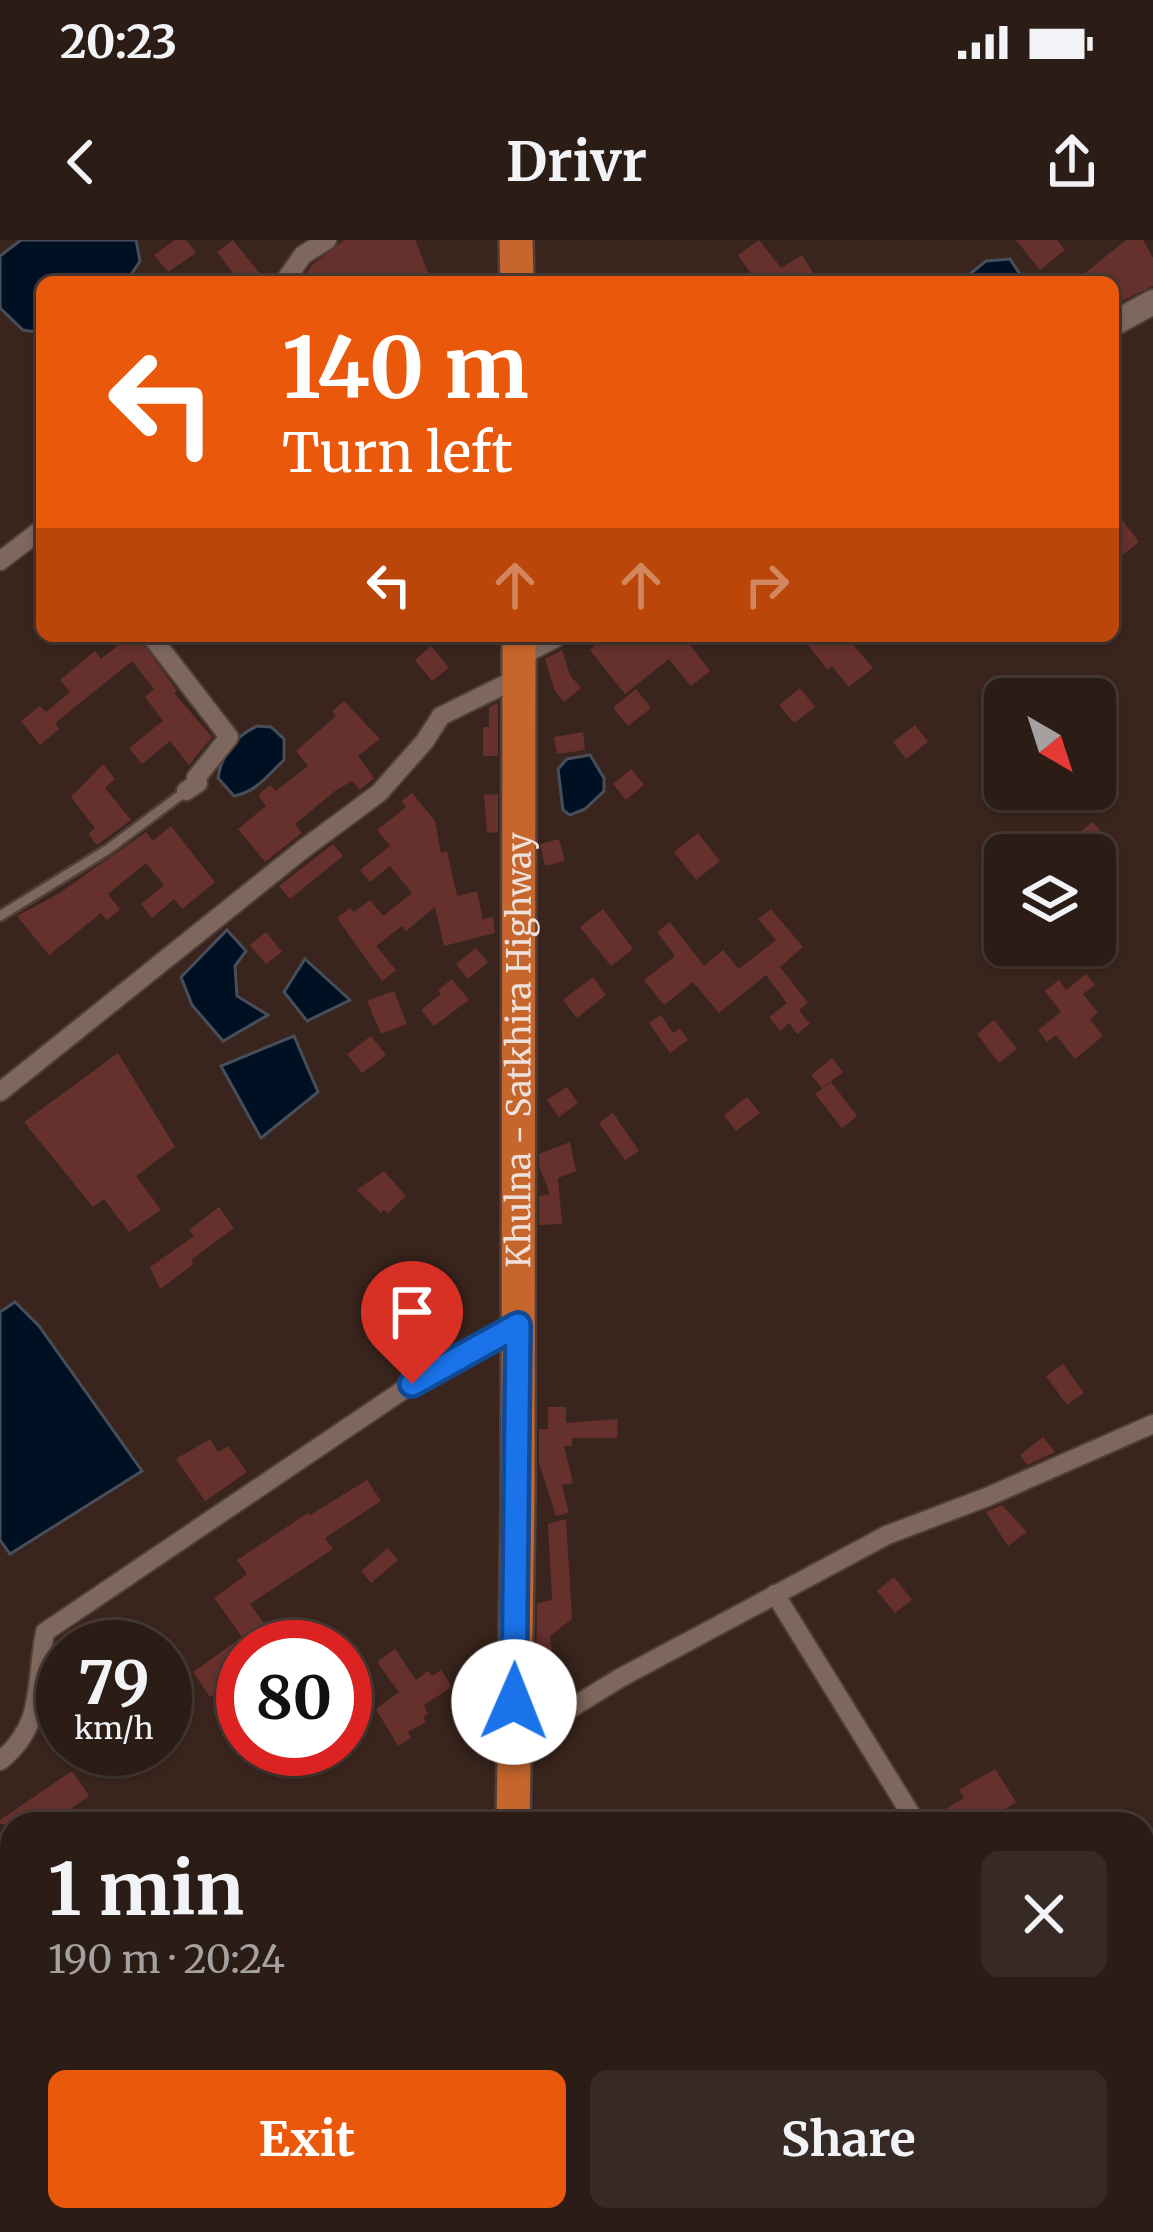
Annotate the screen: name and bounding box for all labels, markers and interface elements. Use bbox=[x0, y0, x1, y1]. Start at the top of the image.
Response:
text: 20:23 bbox=[60, 14, 177, 70]
text: Drivr bbox=[506, 128, 647, 196]
icon: back bbox=[48, 129, 114, 195]
icon: share bbox=[1039, 129, 1105, 195]
text: 140 m bbox=[282, 315, 529, 421]
icon: left bbox=[84, 324, 240, 480]
text: Turn left bbox=[282, 419, 513, 487]
icon: left bbox=[356, 552, 422, 618]
icon: ahead bbox=[482, 552, 548, 618]
icon: ahead bbox=[608, 552, 674, 618]
icon: right bbox=[734, 552, 800, 618]
north arrow bbox=[984, 678, 1116, 810]
map controls bbox=[984, 678, 1116, 966]
street label: Khulna - Satkhira Highway bbox=[498, 831, 539, 1268]
button: layers bbox=[984, 834, 1116, 966]
pin bbox=[361, 1261, 463, 1384]
icon: arrive bbox=[379, 1279, 445, 1345]
speed limit sign: 80 bbox=[216, 1620, 372, 1776]
position arrow bbox=[451, 1639, 577, 1765]
text: 79 bbox=[78, 1645, 150, 1720]
text: km/h bbox=[74, 1709, 154, 1747]
text: 1 min bbox=[48, 1844, 244, 1935]
button: close bbox=[981, 1851, 1107, 1977]
text: 190 m · 20:24 bbox=[48, 1935, 285, 1984]
button: Exit bbox=[48, 2070, 566, 2208]
button: Share bbox=[590, 2070, 1107, 2208]

